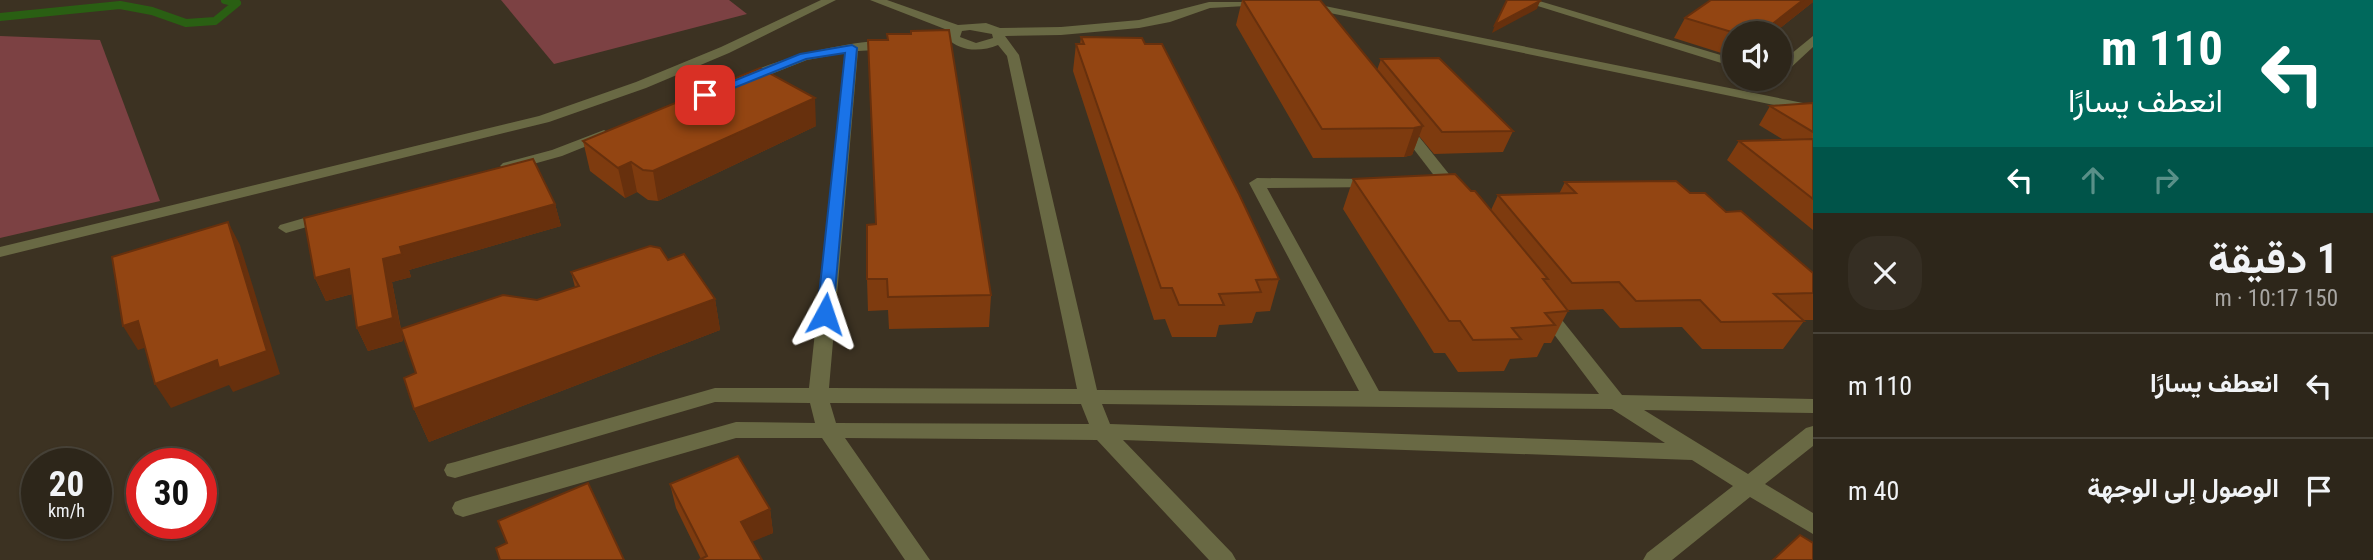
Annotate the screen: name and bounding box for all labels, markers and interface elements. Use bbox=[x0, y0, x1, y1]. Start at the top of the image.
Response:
text: 110 m bbox=[2101, 20, 2223, 77]
map controls bbox=[1722, 21, 1792, 91]
button: sound bbox=[1722, 21, 1792, 91]
icon: left bbox=[2247, 28, 2338, 119]
pin bbox=[675, 65, 735, 125]
icon: arrive bbox=[686, 76, 724, 114]
text: انعطف يسارًا bbox=[2068, 82, 2223, 120]
icon: left bbox=[2001, 161, 2039, 199]
icon: ahead bbox=[2074, 161, 2112, 199]
icon: right bbox=[2147, 161, 2185, 199]
text: 1 دقيقة bbox=[2208, 234, 2338, 283]
button: close bbox=[1848, 236, 1922, 310]
position arrow bbox=[788, 277, 862, 351]
text: 150 m · 10:17 bbox=[2214, 285, 2338, 312]
icon: left bbox=[2300, 367, 2338, 405]
text: انعطف يسارًا bbox=[2150, 368, 2279, 398]
text: 110 m bbox=[1848, 371, 1912, 401]
speed limit sign: 30 bbox=[126, 448, 217, 539]
text: 20 bbox=[49, 464, 84, 505]
icon: arrive bbox=[2300, 472, 2338, 510]
text: الوصول إلى الوجهة bbox=[2087, 473, 2279, 503]
text: 40 m bbox=[1848, 476, 1899, 506]
text: km/h bbox=[48, 500, 85, 521]

